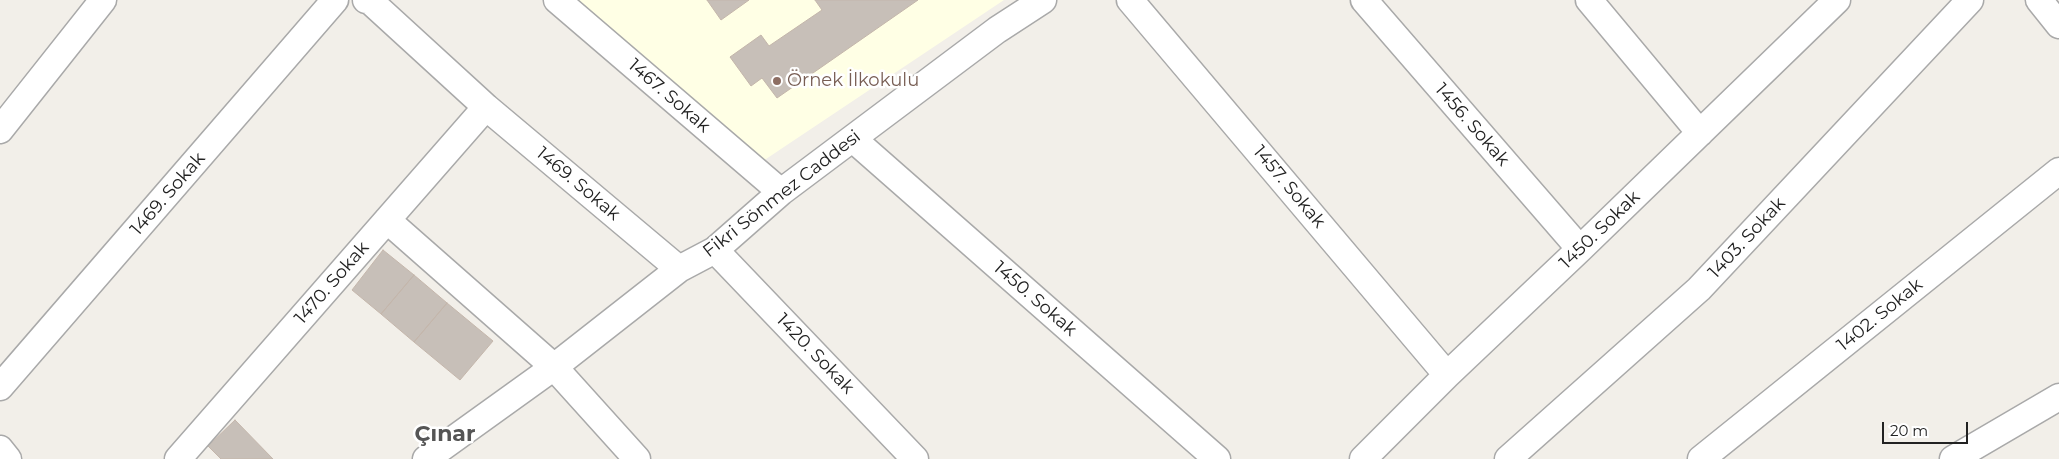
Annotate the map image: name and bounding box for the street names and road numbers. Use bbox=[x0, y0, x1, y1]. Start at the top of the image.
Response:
street label: 1467. Sokak bbox=[624, 54, 714, 138]
street label: 1456. Sokak bbox=[1430, 79, 1514, 171]
street label: Fikri Sönmez Caddesi bbox=[699, 126, 865, 262]
street label: 1457. Sokak bbox=[1248, 141, 1330, 233]
street label: 1469. Sokak bbox=[532, 143, 624, 225]
street label: 1469. Sokak bbox=[126, 148, 210, 240]
street label: 1450. Sokak bbox=[1555, 186, 1645, 274]
street label: 1403. Sokak bbox=[1704, 193, 1790, 283]
street label: 1470. Sokak bbox=[290, 237, 374, 329]
street label: 1450. Sokak bbox=[989, 257, 1081, 341]
street label: 1402. Sokak bbox=[1833, 274, 1927, 356]
street label: 1420. Sokak bbox=[771, 309, 859, 399]

